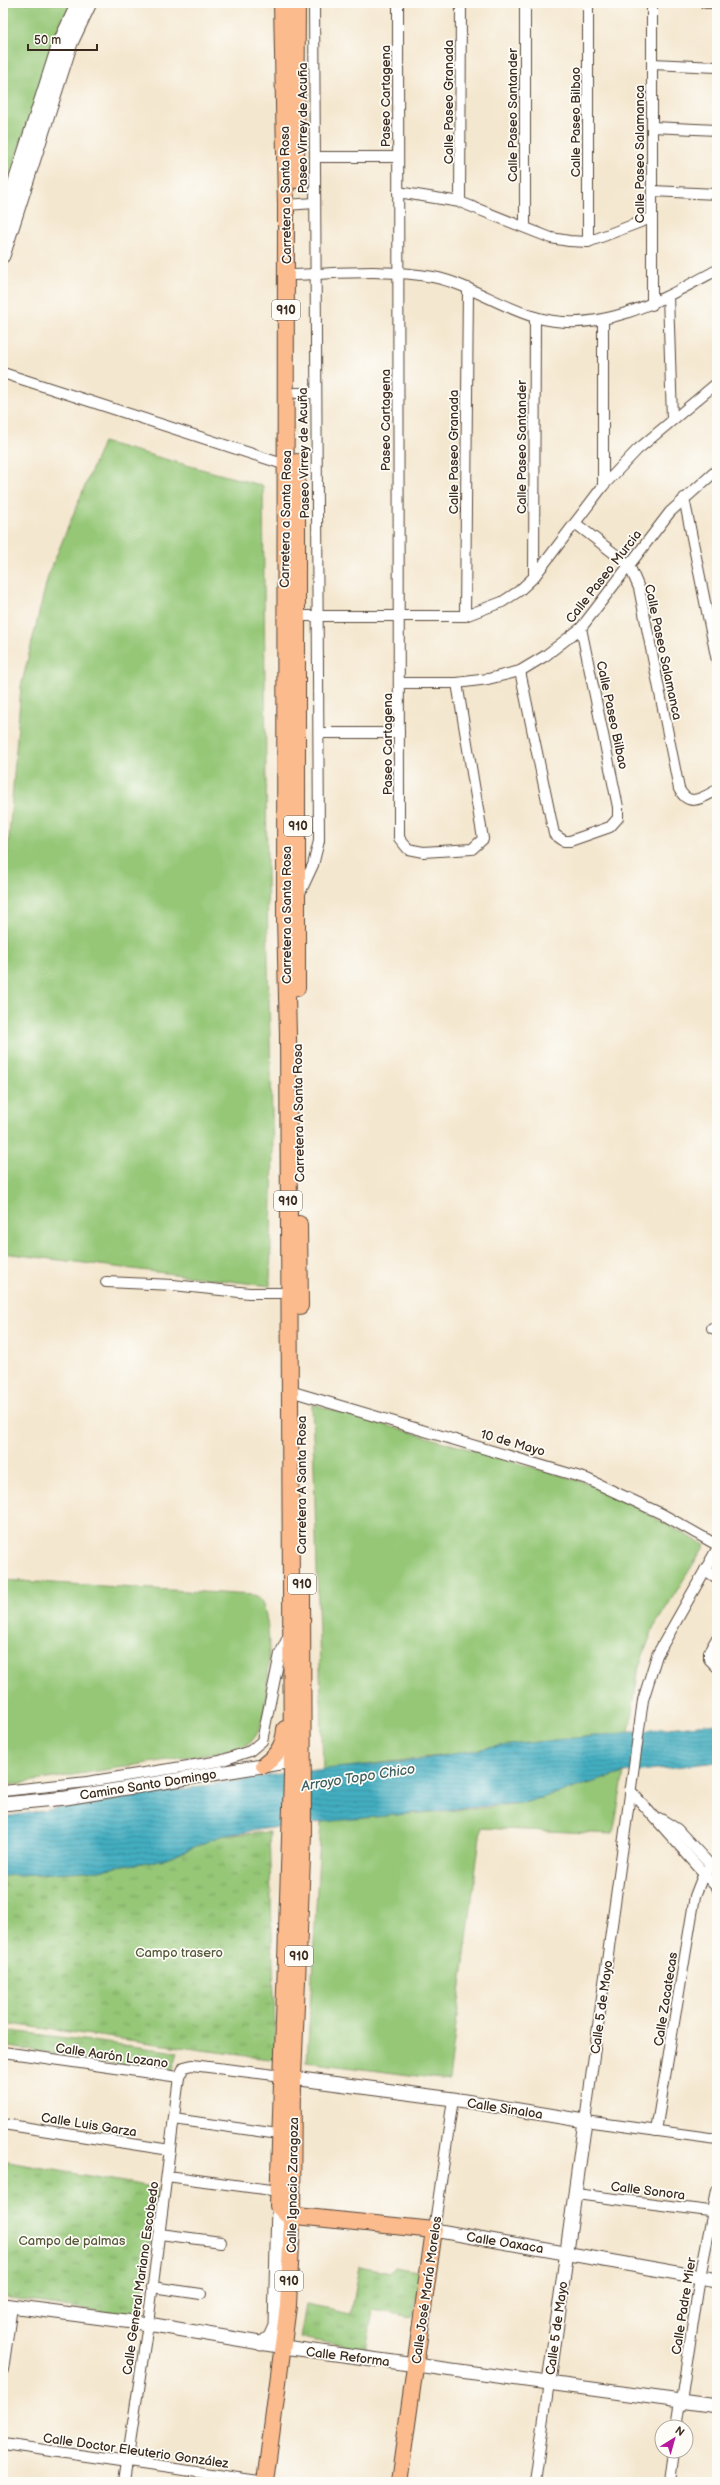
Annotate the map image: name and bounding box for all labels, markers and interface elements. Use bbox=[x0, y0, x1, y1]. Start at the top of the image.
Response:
scale bar bbox=[28, 26, 97, 52]
text: 50 m bbox=[34, 33, 61, 48]
street label: Calle Paseo Granada bbox=[441, 40, 457, 164]
street label: Paseo Cartagena bbox=[378, 45, 394, 147]
street label: Calle Paseo Santander bbox=[505, 48, 521, 182]
street label: Paseo Virrey de Acuña bbox=[295, 62, 311, 194]
street label: Calle Paseo Bilbao bbox=[568, 67, 584, 177]
street label: Calle Paseo Salamanca bbox=[632, 85, 648, 223]
street label: Carretera a Santa Rosa bbox=[277, 126, 295, 264]
road number: 910 bbox=[272, 300, 300, 320]
street label: Paseo Cartagena bbox=[378, 369, 394, 471]
street label: Calle Paseo Santander bbox=[514, 380, 530, 514]
street label: Paseo Virrey de Acuña bbox=[295, 387, 313, 519]
street label: Calle Paseo Granada bbox=[446, 390, 462, 514]
street label: Carretera a Santa Rosa bbox=[277, 450, 295, 588]
street label: Calle Paseo Murcia bbox=[562, 527, 645, 626]
street label: Calle Paseo Salamanca bbox=[641, 583, 685, 722]
street label: Calle Paseo Bilbao bbox=[593, 660, 631, 771]
street label: Paseo Cartagena bbox=[380, 693, 396, 795]
road number: 910 bbox=[284, 816, 312, 836]
street label: Carretera a Santa Rosa bbox=[279, 846, 295, 984]
street label: Carretera A Santa Rosa bbox=[290, 1044, 308, 1182]
road number: 910 bbox=[274, 1191, 302, 1211]
street label: Carretera A Santa Rosa bbox=[294, 1416, 310, 1554]
street label: 10 de Mayo bbox=[479, 1426, 547, 1460]
road number: 910 bbox=[288, 1574, 316, 1594]
water label: Arroyo Topo Chico bbox=[299, 1760, 416, 1795]
street label: Camino Santo Domingo bbox=[79, 1766, 218, 1804]
park label: Campo trasero bbox=[135, 1945, 223, 1961]
road number: 910 bbox=[285, 1946, 313, 1966]
street label: Calle Zacatecas bbox=[651, 1950, 681, 2047]
street label: Calle 5 de Mayo bbox=[587, 1959, 616, 2055]
street label: Calle Aarón Lozano bbox=[54, 2040, 169, 2072]
street label: Calle Sinaloa bbox=[466, 2095, 544, 2123]
street label: Calle Luis Garza bbox=[40, 2110, 138, 2140]
street label: Calle Ignacio Zaragoza bbox=[284, 2117, 302, 2253]
street label: Calle Sonora bbox=[610, 2178, 686, 2204]
street label: Calle General Mariano Escobedo bbox=[119, 2180, 163, 2376]
street label: Calle José María Morelos bbox=[409, 2215, 445, 2365]
street label: Calle Oaxaca bbox=[465, 2229, 545, 2257]
park label: Campo de palmas bbox=[19, 2233, 126, 2249]
street label: Calle Padre Mier bbox=[668, 2256, 700, 2356]
road number: 910 bbox=[275, 2271, 303, 2291]
street label: Calle 5 de Mayo bbox=[542, 2280, 571, 2376]
street label: Calle Reforma bbox=[305, 2344, 391, 2370]
north arrow bbox=[654, 2419, 694, 2459]
text: N bbox=[673, 2424, 687, 2439]
street label: Calle Doctor Eleuterio González bbox=[42, 2430, 230, 2472]

